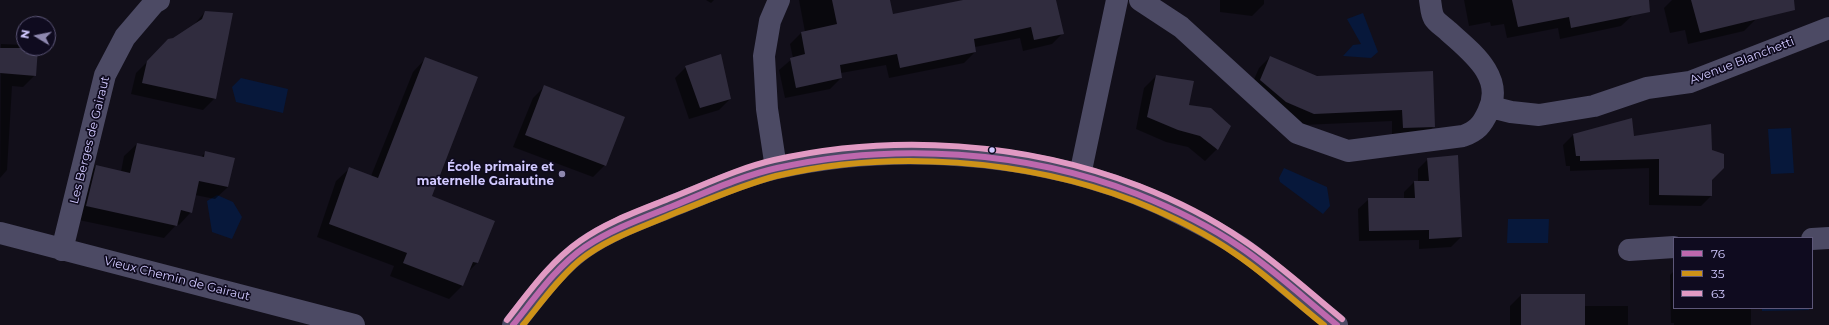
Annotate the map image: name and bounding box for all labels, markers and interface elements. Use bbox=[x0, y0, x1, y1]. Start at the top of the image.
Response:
north arrow bbox=[16, 16, 56, 56]
text: N bbox=[18, 29, 33, 40]
street label: Avenue Blanchetti bbox=[1688, 34, 1796, 88]
street label: Les Berges de Gairaut bbox=[67, 75, 113, 205]
unlabelled marker bbox=[987, 145, 997, 155]
place label: École primaire et maternelle Gairautine bbox=[417, 160, 554, 188]
marker: École primaire et maternelle Gairautine bbox=[557, 169, 567, 179]
legend bbox=[1673, 237, 1813, 309]
text: 76 bbox=[1711, 246, 1725, 261]
street label: Vieux Chemin de Gairaut bbox=[103, 254, 251, 304]
text: 35 bbox=[1711, 266, 1724, 281]
text: 63 bbox=[1711, 286, 1725, 301]

